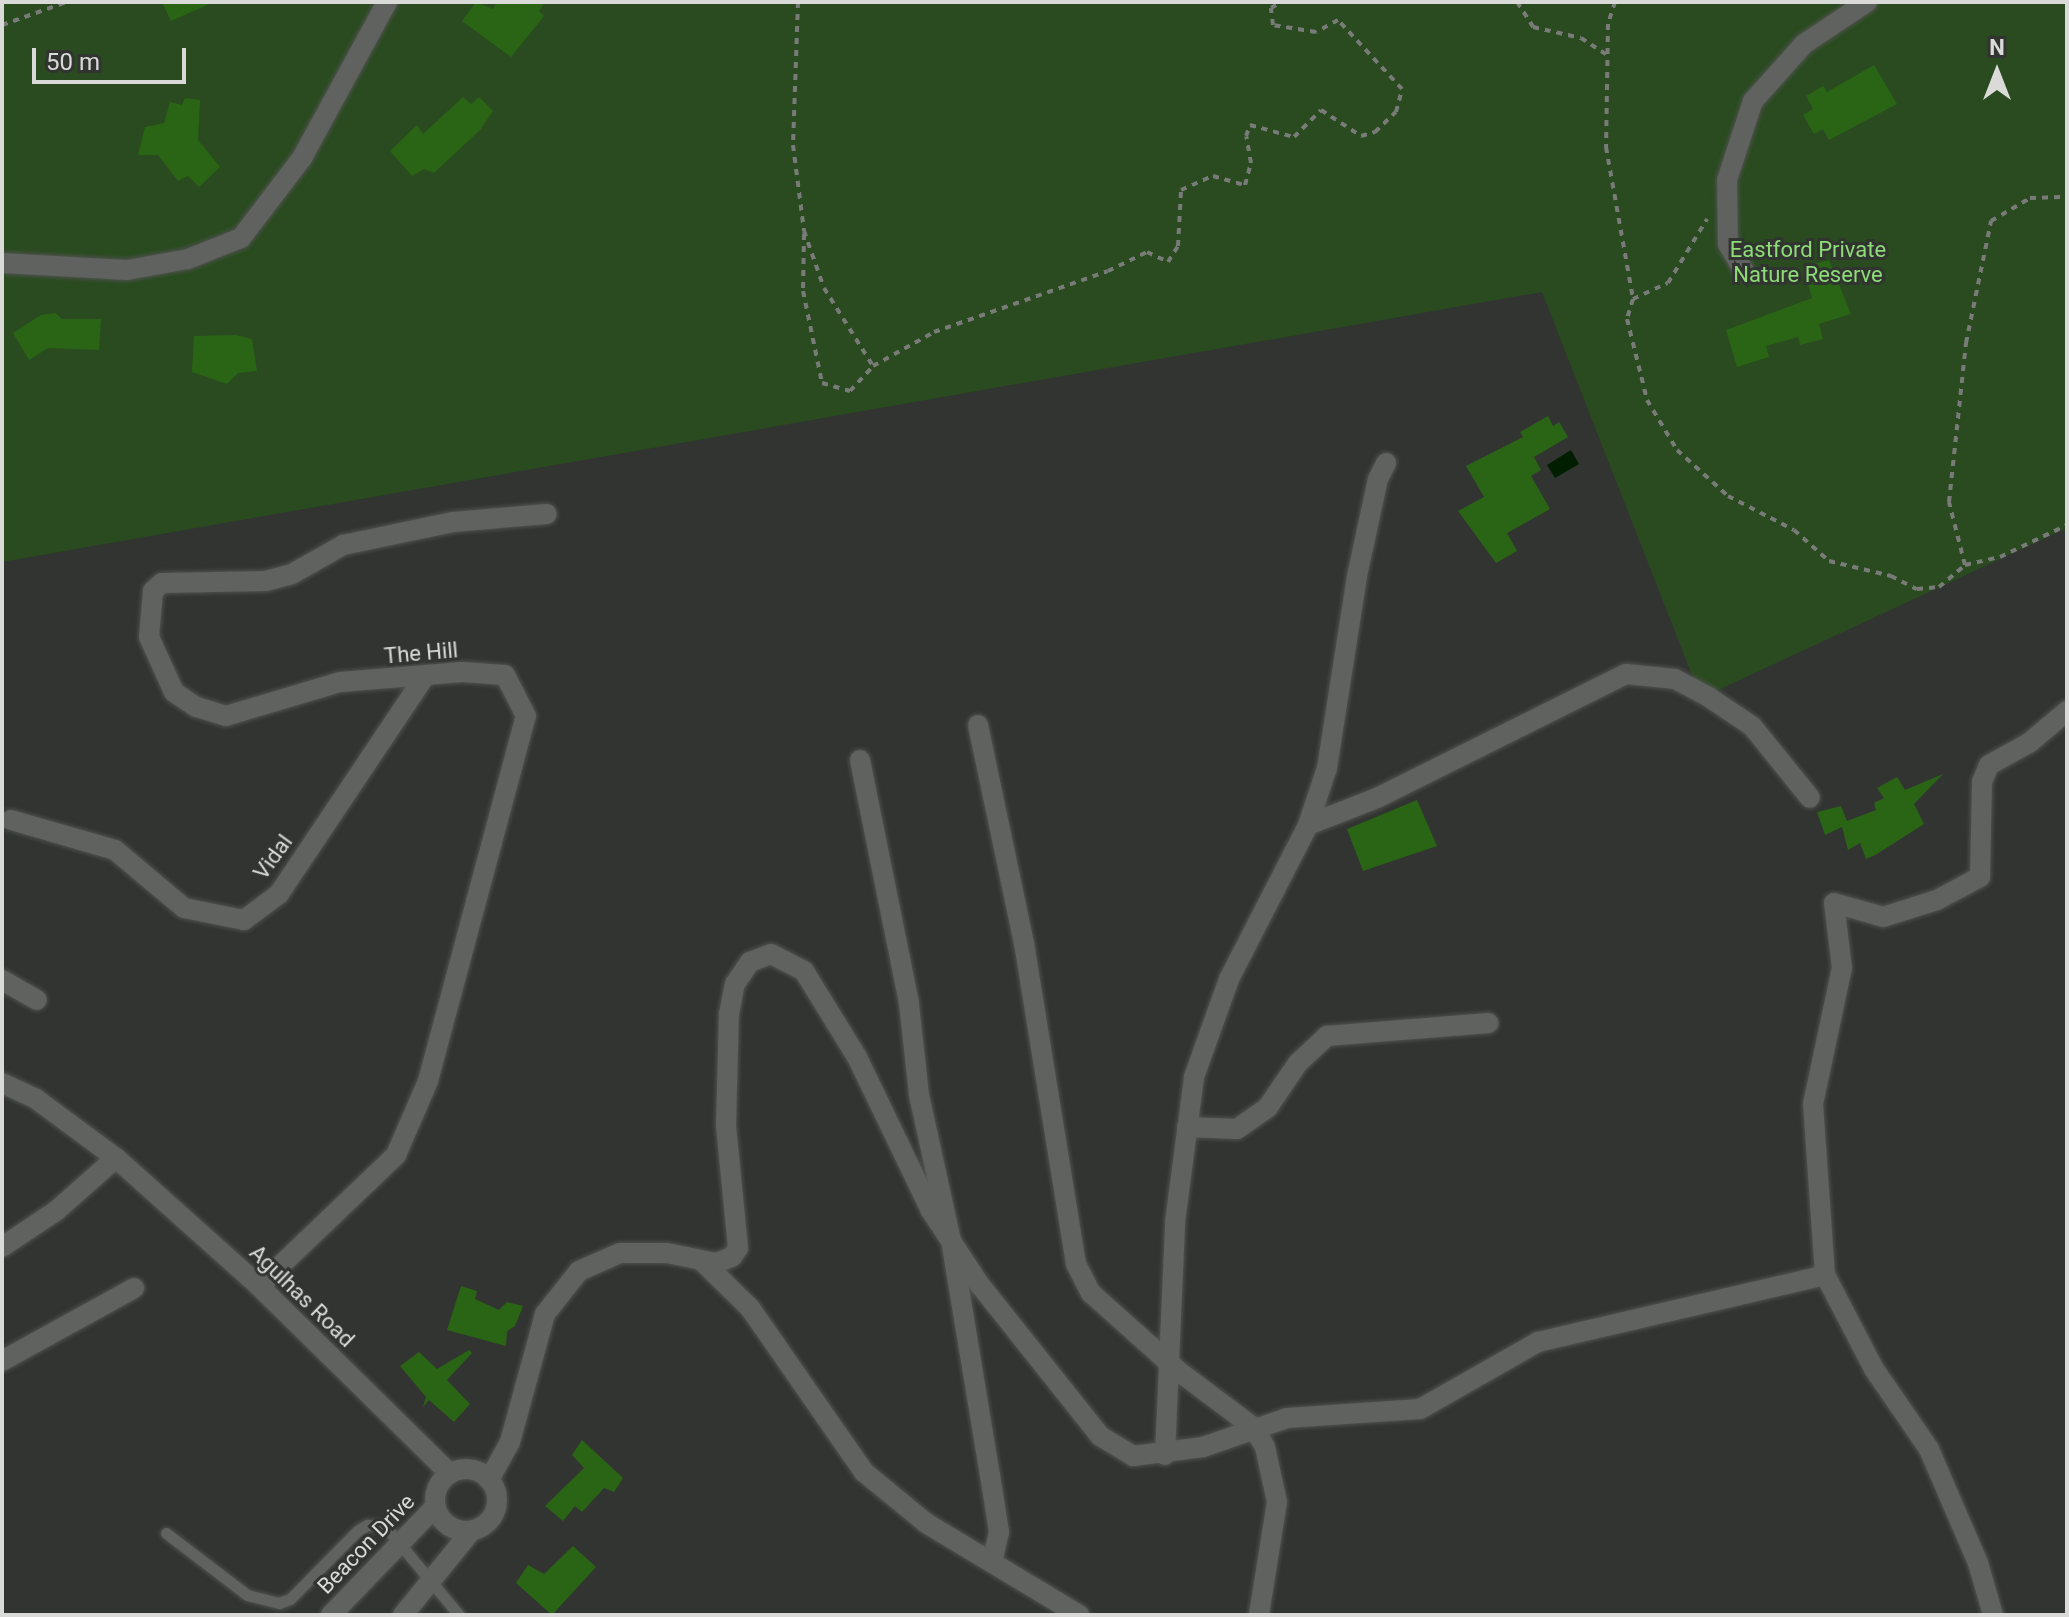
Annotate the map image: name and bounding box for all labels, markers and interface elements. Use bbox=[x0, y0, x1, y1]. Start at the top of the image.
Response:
scale bar bbox=[36, 32, 190, 82]
north arrow bbox=[1957, 32, 2037, 112]
text: N bbox=[1989, 35, 2005, 60]
text: 50 m bbox=[46, 48, 100, 76]
park label: Eastford Private Nature Reserve bbox=[1730, 236, 1886, 288]
street label: The Hill bbox=[383, 637, 459, 669]
street label: Vidal bbox=[248, 829, 298, 885]
street label: Agulhas Road bbox=[244, 1239, 360, 1353]
street label: Beacon Drive bbox=[312, 1489, 420, 1599]

